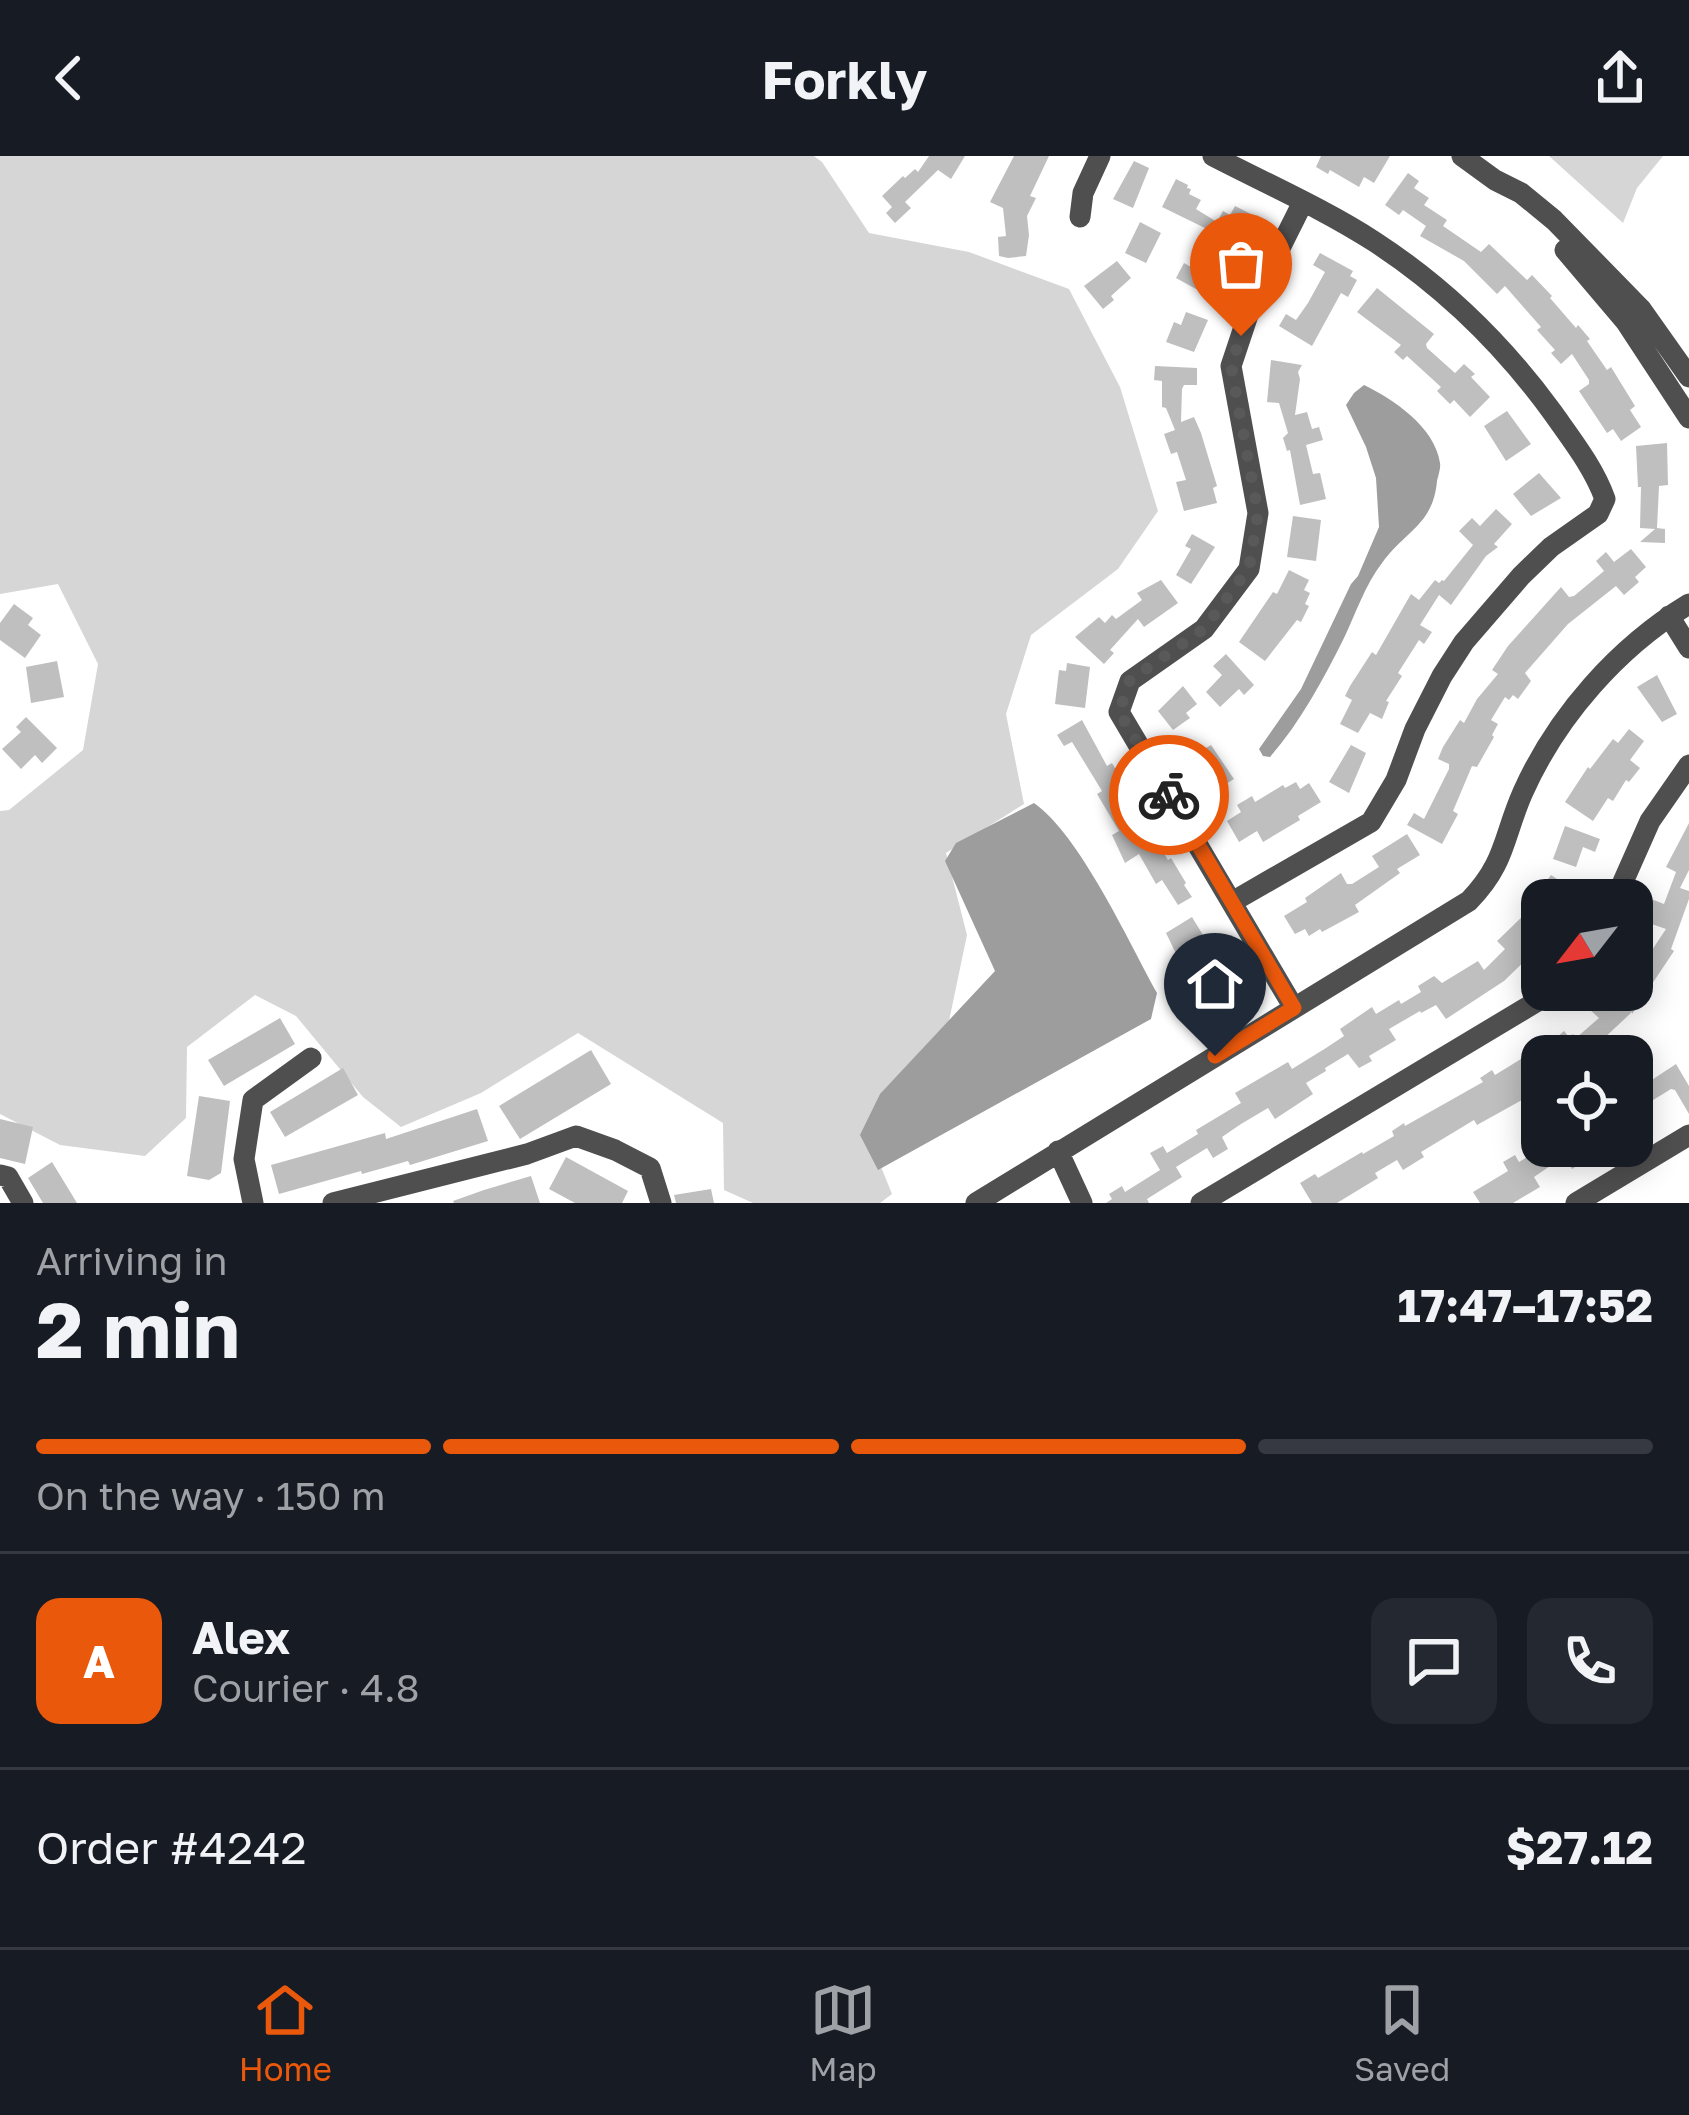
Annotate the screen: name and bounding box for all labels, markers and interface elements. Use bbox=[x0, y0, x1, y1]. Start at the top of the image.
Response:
icon: back bbox=[36, 45, 102, 111]
icon: share bbox=[1587, 45, 1653, 111]
text: Forkly bbox=[762, 46, 927, 111]
pin bbox=[1190, 213, 1292, 336]
icon: bag bbox=[1208, 231, 1274, 297]
courier bbox=[1109, 735, 1229, 855]
icon: bike bbox=[1136, 762, 1202, 828]
north arrow bbox=[1521, 879, 1653, 1011]
map controls bbox=[1521, 879, 1653, 1167]
pin bbox=[1164, 933, 1266, 1056]
icon: home bbox=[1182, 951, 1248, 1017]
button: locate bbox=[1521, 1035, 1653, 1167]
text: Arriving in bbox=[36, 1237, 227, 1284]
text: 17:47–17:52 bbox=[1397, 1278, 1653, 1332]
text: 2 min bbox=[36, 1282, 240, 1375]
text: On the way · 150 m bbox=[36, 1472, 386, 1519]
button: chat bbox=[1371, 1598, 1497, 1724]
button: phone bbox=[1527, 1598, 1653, 1724]
text: Alex bbox=[192, 1610, 290, 1664]
text: A bbox=[83, 1634, 115, 1688]
text: Courier · 4.8 bbox=[192, 1664, 420, 1711]
text: Order #4242 bbox=[36, 1820, 307, 1874]
text: $27.12 bbox=[1506, 1820, 1653, 1874]
tab: Home bbox=[239, 1977, 332, 2088]
tab: Map bbox=[809, 1977, 877, 2088]
tab: Saved bbox=[1354, 1977, 1450, 2088]

